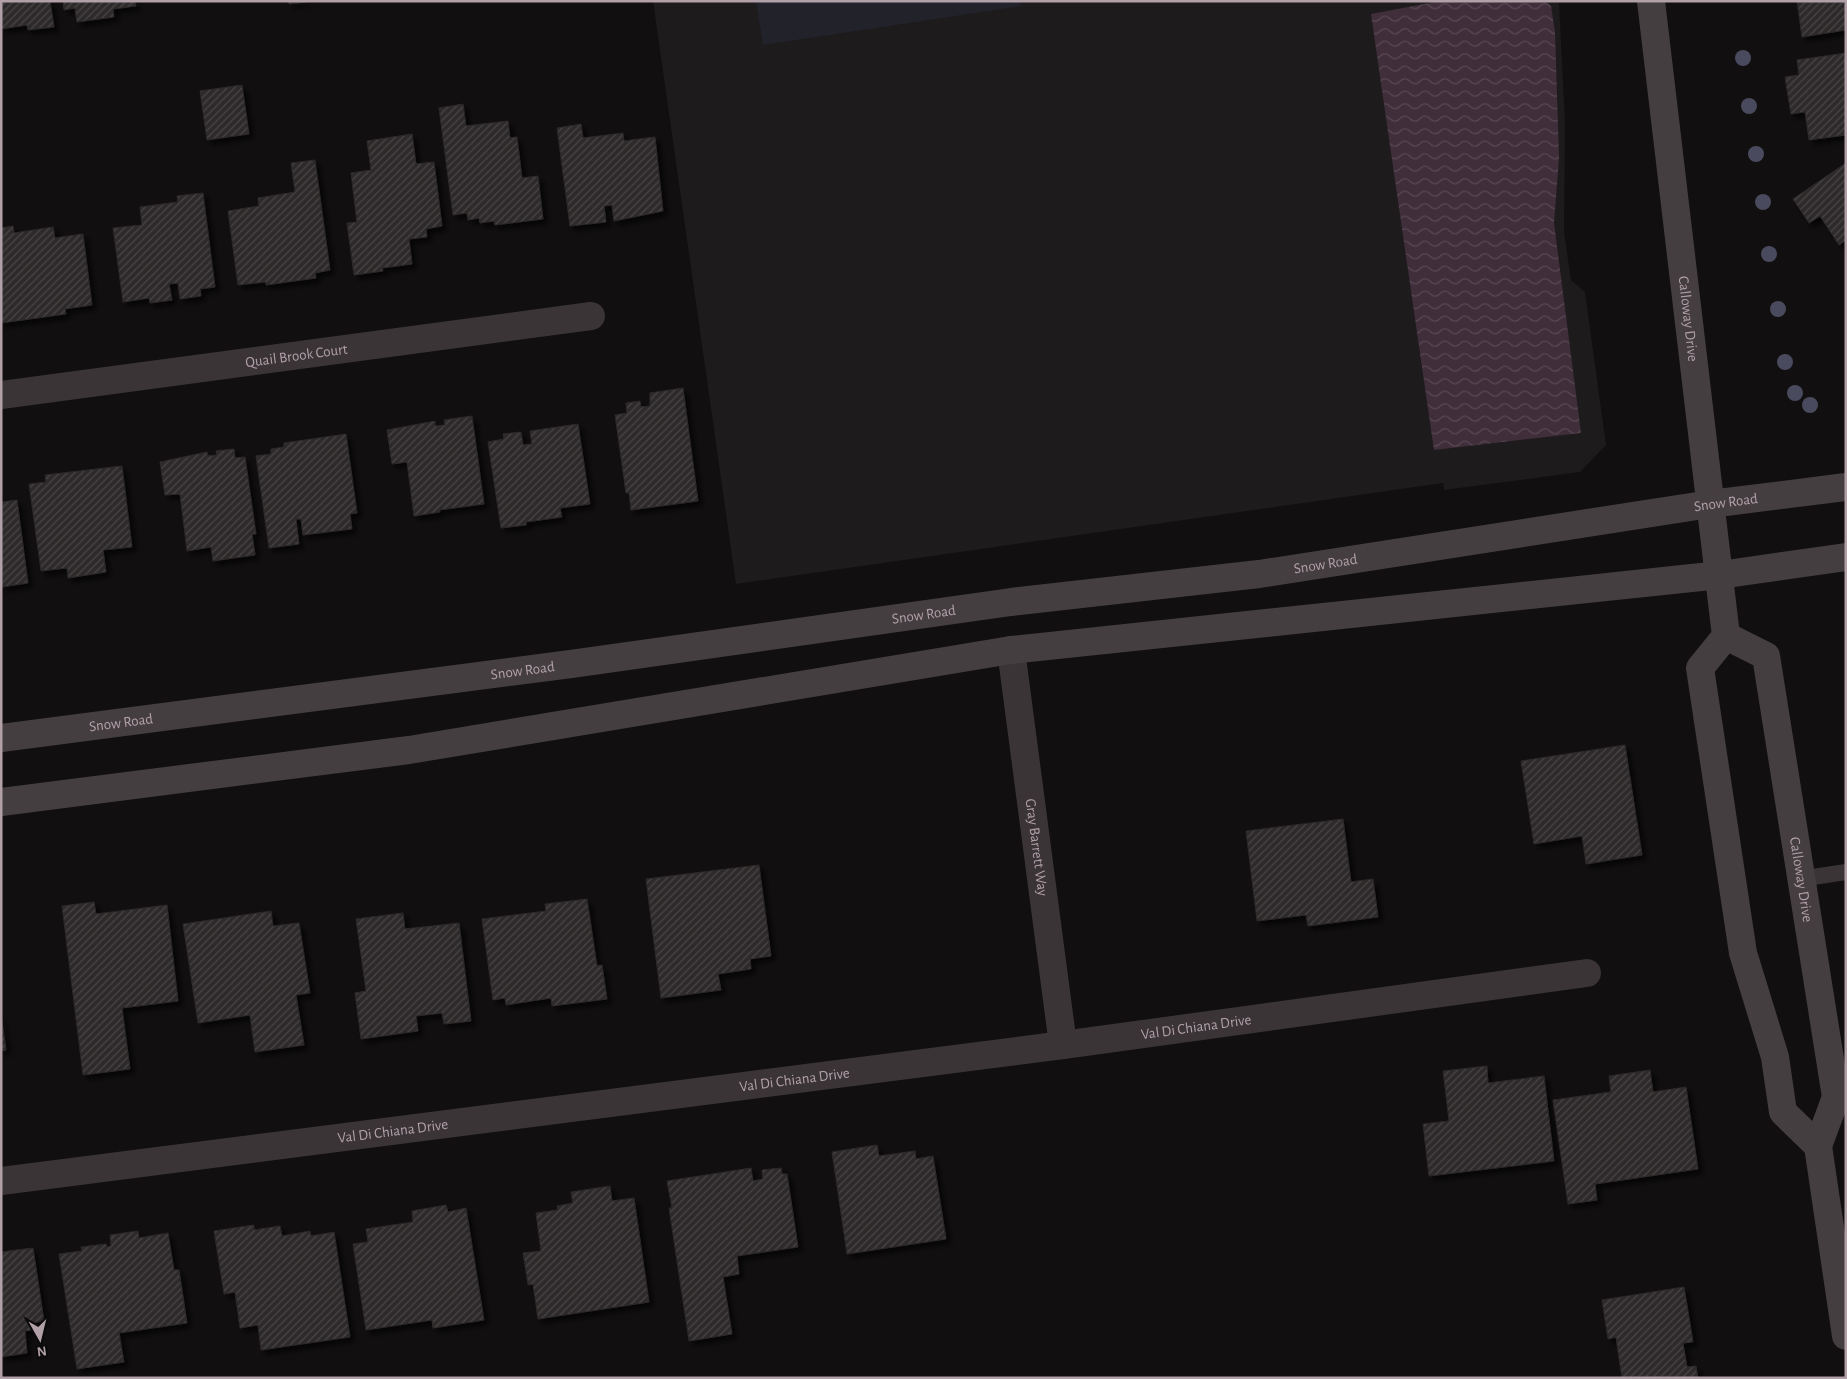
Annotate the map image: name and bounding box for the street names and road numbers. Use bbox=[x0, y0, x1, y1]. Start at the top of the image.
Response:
street label: Calloway Drive bbox=[1676, 275, 1701, 363]
street label: Quail Brook Court bbox=[244, 342, 349, 370]
street label: Snow Road bbox=[1693, 491, 1759, 514]
street label: Snow Road bbox=[1293, 552, 1359, 577]
street label: Snow Road bbox=[891, 603, 957, 627]
street label: Snow Road bbox=[490, 659, 556, 682]
street label: Snow Road bbox=[88, 711, 154, 734]
street label: Gray Barrett Way bbox=[1023, 798, 1050, 898]
street label: Calloway Drive bbox=[1787, 836, 1815, 923]
street label: Val Di Chiana Drive bbox=[1140, 1012, 1252, 1042]
street label: Val Di Chiana Drive bbox=[739, 1065, 851, 1094]
street label: Val Di Chiana Drive bbox=[337, 1117, 449, 1146]

